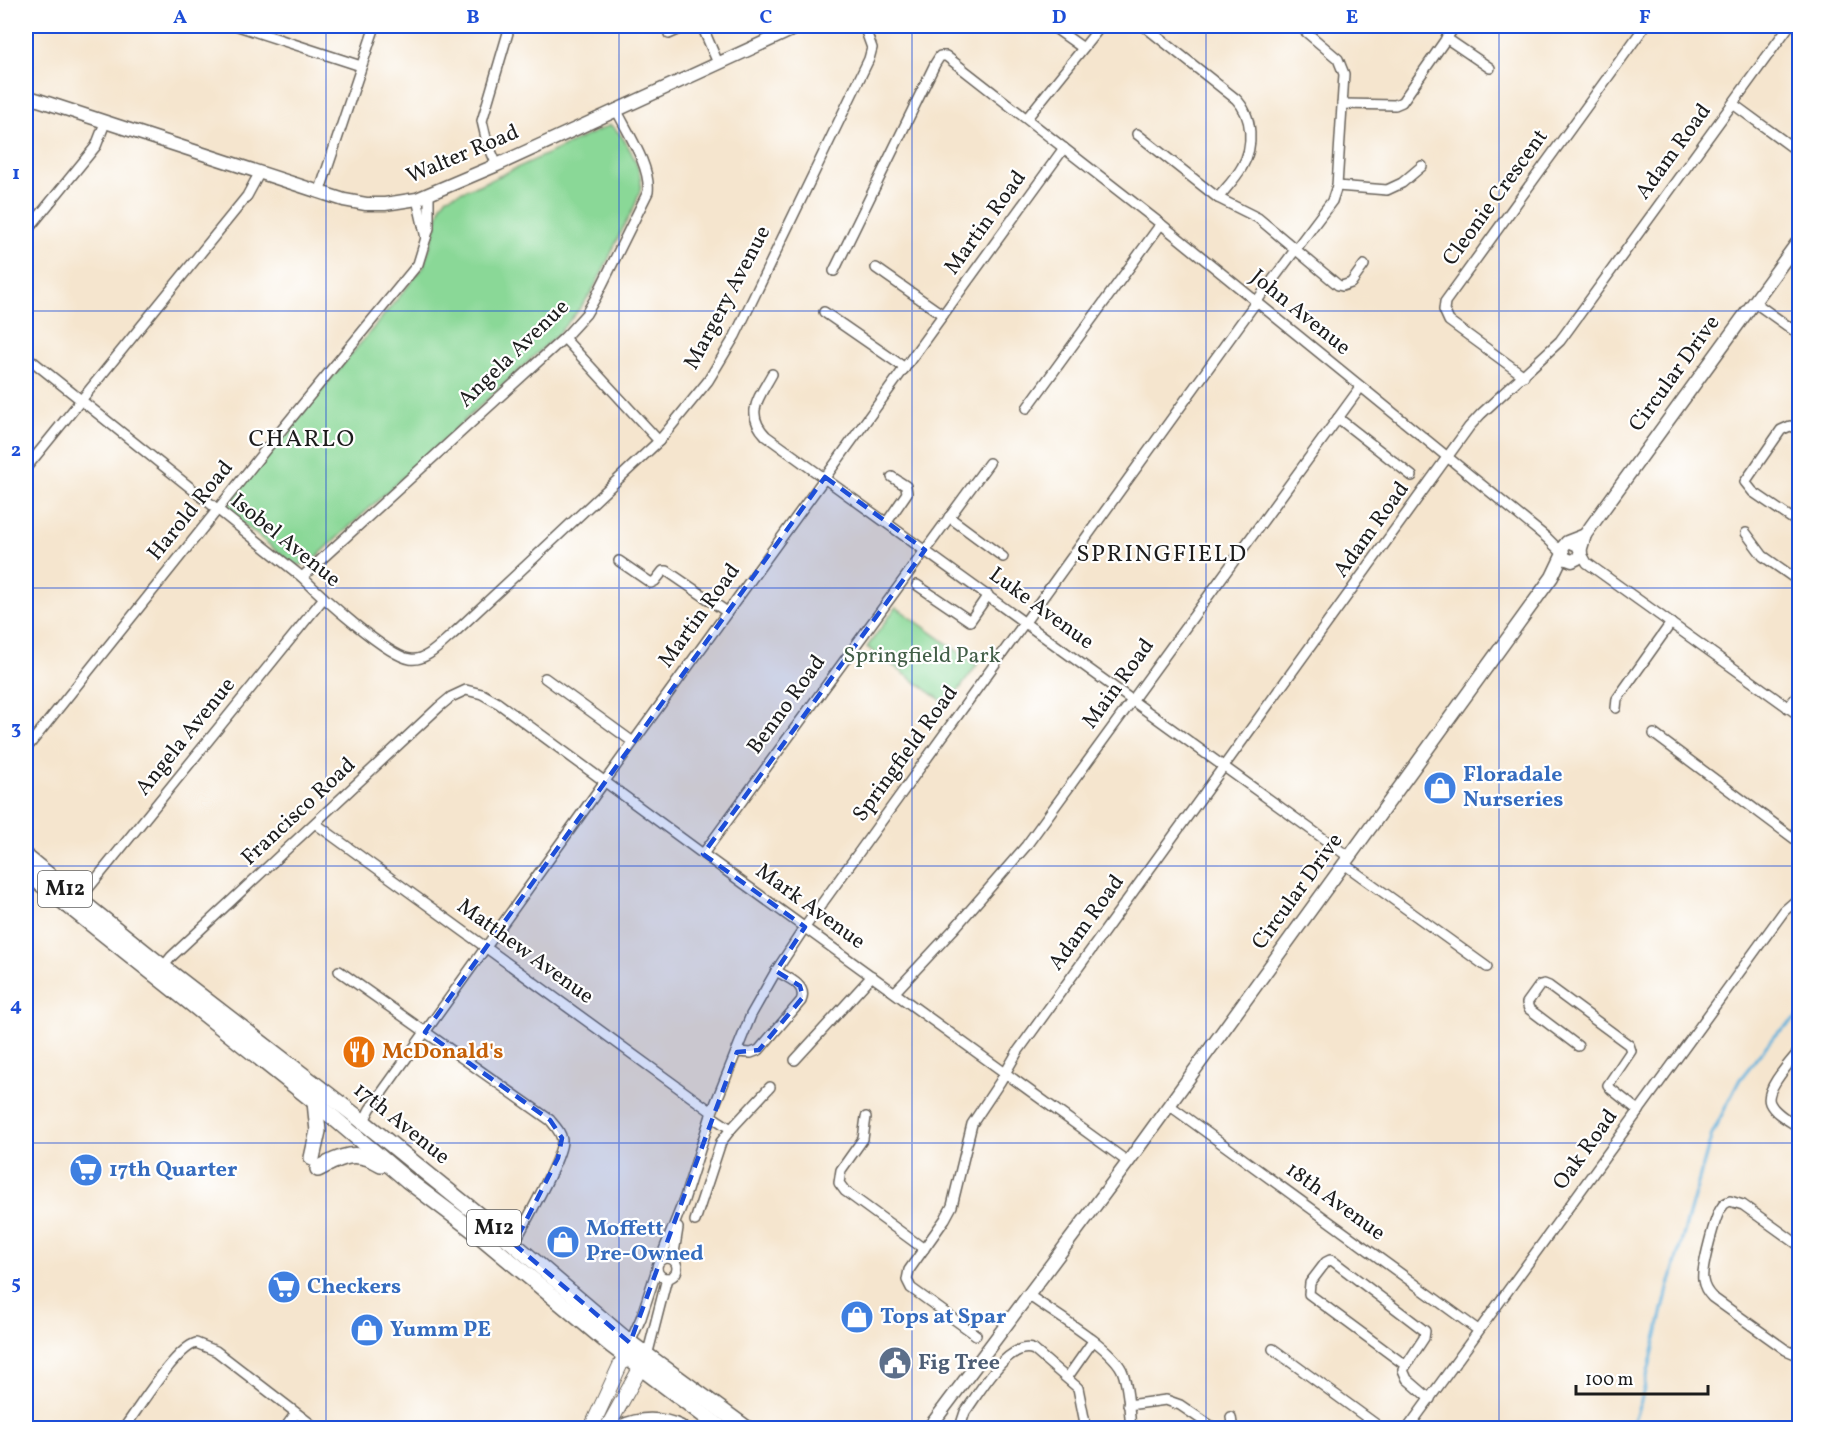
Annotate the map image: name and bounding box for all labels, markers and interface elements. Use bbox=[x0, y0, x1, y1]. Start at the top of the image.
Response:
text: A bbox=[173, 4, 187, 32]
text: B bbox=[466, 4, 480, 32]
text: C bbox=[760, 4, 773, 32]
text: D bbox=[1052, 4, 1066, 32]
text: E bbox=[1346, 4, 1358, 32]
text: F bbox=[1639, 4, 1651, 32]
street label: Adam Road bbox=[1629, 98, 1719, 206]
street label: Walter Road bbox=[402, 117, 524, 193]
street label: Cleonie Crescent bbox=[1436, 123, 1556, 273]
text: 1 bbox=[12, 160, 20, 188]
street label: Martin Road bbox=[938, 164, 1034, 282]
street label: Margery Avenue bbox=[677, 220, 779, 376]
street label: John Avenue bbox=[1243, 263, 1357, 363]
street label: Angela Avenue bbox=[451, 293, 577, 415]
street label: Circular Drive bbox=[1622, 309, 1728, 439]
district label: CHARLO bbox=[248, 423, 356, 457]
text: 2 bbox=[11, 437, 21, 465]
street label: Harold Road bbox=[141, 454, 241, 568]
street label: Adam Road bbox=[1327, 476, 1417, 584]
street label: Isobel Avenue bbox=[223, 487, 347, 595]
district label: SPRINGFIELD bbox=[1076, 538, 1248, 572]
street label: Martin Road bbox=[652, 557, 748, 675]
street label: Luke Avenue bbox=[982, 560, 1100, 658]
street label: Main Road bbox=[1076, 632, 1162, 736]
park label: Springfield Park bbox=[843, 641, 1001, 672]
street label: Benno Road bbox=[740, 649, 834, 761]
street label: Angela Avenue bbox=[129, 671, 243, 803]
street label: Springfield Road bbox=[846, 679, 966, 829]
text: 3 bbox=[11, 715, 21, 743]
street label: Francisco Road bbox=[235, 751, 363, 873]
place label: Floradale Nurseries bbox=[1463, 760, 1564, 816]
shop icon: Floradale Nurseries bbox=[1422, 770, 1458, 806]
street label: Circular Drive bbox=[1245, 827, 1351, 957]
street label: Mark Avenue bbox=[749, 857, 871, 957]
street label: Adam Road bbox=[1042, 869, 1132, 977]
road number: M12 bbox=[38, 871, 92, 907]
street label: Matthew Avenue bbox=[450, 892, 600, 1012]
text: 4 bbox=[10, 992, 22, 1020]
restaurant icon: McDonald's bbox=[341, 1034, 377, 1070]
place label: McDonald's bbox=[382, 1037, 503, 1068]
street label: 17th Avenue bbox=[346, 1075, 456, 1173]
street label: Oak Road bbox=[1546, 1103, 1626, 1197]
supermarket icon: 17th Quarter bbox=[68, 1152, 104, 1188]
place label: 17th Quarter bbox=[109, 1155, 238, 1186]
street label: 18th Avenue bbox=[1279, 1155, 1391, 1249]
road number: M12 bbox=[467, 1210, 521, 1246]
place label: Moffett Pre-Owned bbox=[586, 1214, 704, 1270]
shop icon: Moffett Pre-Owned bbox=[545, 1224, 581, 1260]
supermarket icon: Checkers bbox=[266, 1269, 302, 1305]
text: 5 bbox=[11, 1270, 21, 1298]
place label: Checkers bbox=[307, 1272, 401, 1303]
shop icon: Tops at Spar bbox=[839, 1299, 875, 1335]
place label: Tops at Spar bbox=[880, 1302, 1007, 1333]
shop icon: Yumm PE bbox=[349, 1312, 385, 1348]
place label: Yumm PE bbox=[390, 1315, 491, 1346]
public building icon: Fig Tree bbox=[877, 1345, 913, 1381]
place label: Fig Tree bbox=[918, 1348, 1000, 1379]
scale bar bbox=[1576, 1358, 1708, 1396]
text: 100 m bbox=[1585, 1368, 1634, 1393]

